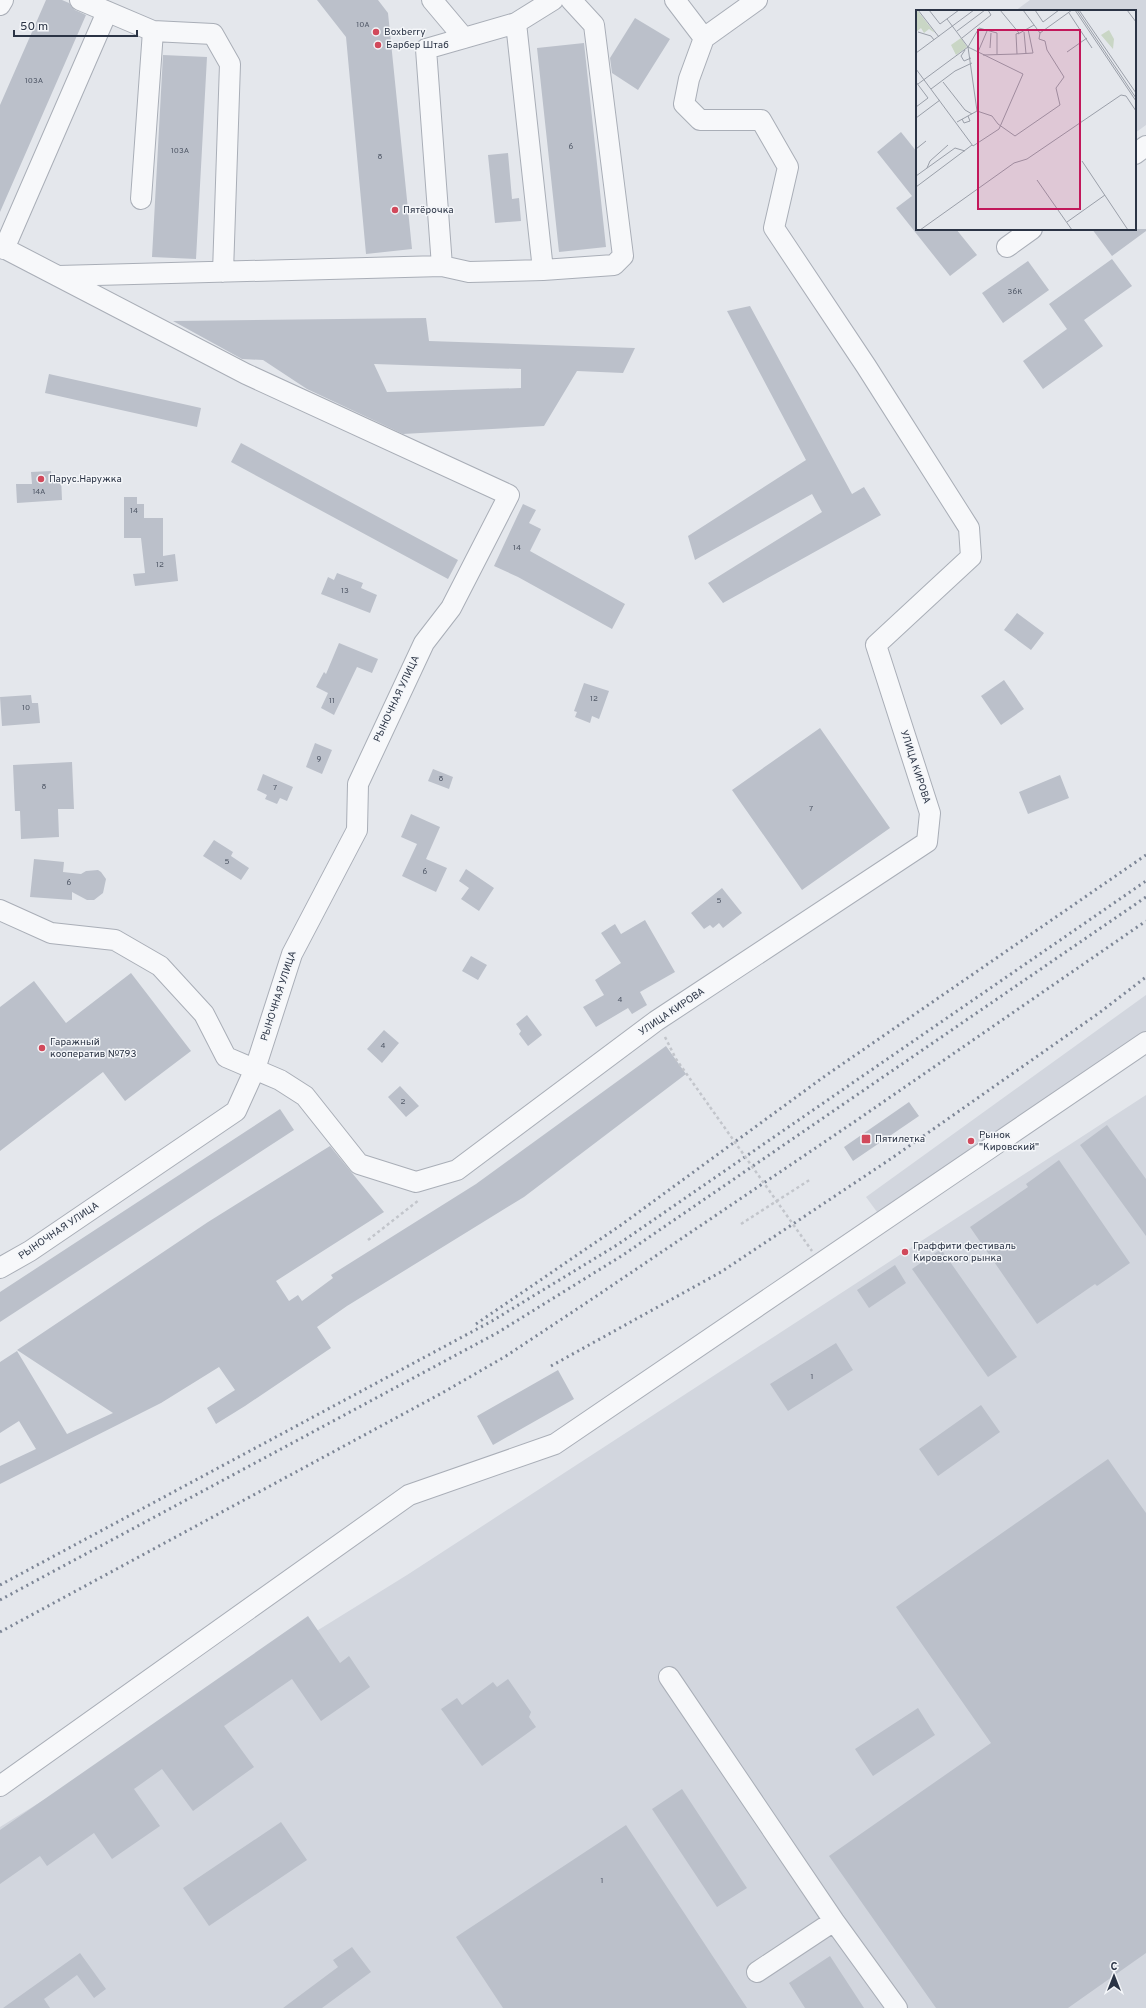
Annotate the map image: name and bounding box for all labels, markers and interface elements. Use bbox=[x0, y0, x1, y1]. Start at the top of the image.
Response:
inset map bbox=[916, 10, 1136, 230]
scale bar bbox=[14, 12, 137, 38]
text: 50 m bbox=[20, 19, 48, 35]
house number: 10А bbox=[356, 20, 370, 30]
place label: Boxberry bbox=[384, 26, 426, 39]
marker: Boxberry bbox=[371, 27, 381, 37]
place label: Барбер Штаб bbox=[386, 39, 449, 52]
marker: Барбер Штаб bbox=[373, 40, 383, 50]
house number: 103А bbox=[25, 76, 44, 86]
house number: 6 bbox=[569, 142, 574, 152]
house number: 103А bbox=[171, 146, 190, 156]
house number: 8 bbox=[378, 152, 383, 162]
place label: Пятёрочка bbox=[403, 204, 454, 217]
marker: Пятёрочка bbox=[390, 205, 400, 215]
house number: 36К bbox=[1008, 287, 1022, 297]
place label: Парус.Наружка bbox=[49, 473, 122, 486]
marker: Парус.Наружка bbox=[36, 474, 46, 484]
house number: 14А bbox=[32, 487, 46, 497]
house number: 14 bbox=[130, 506, 138, 516]
house number: 14 bbox=[513, 543, 521, 553]
house number: 12 bbox=[156, 560, 164, 570]
house number: 13 bbox=[341, 586, 349, 596]
street label: РЫНОЧНАЯ УЛИЦА bbox=[371, 653, 423, 744]
house number: 12 bbox=[590, 694, 598, 704]
house number: 11 bbox=[329, 696, 335, 706]
house number: 10 bbox=[22, 703, 30, 713]
street label: УЛИЦА КИРОВА bbox=[897, 728, 933, 806]
house number: 9 bbox=[317, 754, 322, 764]
house number: 8 bbox=[439, 774, 444, 784]
house number: 8 bbox=[42, 782, 47, 792]
house number: 7 bbox=[273, 783, 277, 793]
house number: 7 bbox=[809, 804, 813, 814]
house number: 5 bbox=[225, 857, 230, 867]
house number: 6 bbox=[423, 867, 428, 877]
house number: 6 bbox=[67, 878, 72, 888]
house number: 5 bbox=[717, 896, 722, 906]
street label: РЫНОЧНАЯ УЛИЦА bbox=[258, 949, 300, 1043]
street label: УЛИЦА КИРОВА bbox=[637, 985, 708, 1039]
house number: 4 bbox=[618, 995, 623, 1005]
place label: Гаражный кооператив №793 bbox=[50, 1036, 137, 1061]
house number: 4 bbox=[381, 1041, 386, 1051]
marker: Гаражный кооператив №793 bbox=[37, 1043, 47, 1053]
house number: 2 bbox=[401, 1097, 406, 1107]
place label: Рынок "Кировский" bbox=[979, 1129, 1039, 1154]
marker: Пятилетка bbox=[860, 1133, 872, 1145]
place label: Пятилетка bbox=[875, 1133, 925, 1146]
marker: Рынок "Кировский" bbox=[966, 1136, 976, 1146]
street label: РЫНОЧНАЯ УЛИЦА bbox=[16, 1199, 102, 1263]
place label: Граффити фестиваль Кировского рынка bbox=[913, 1240, 1016, 1265]
marker: Граффити фестиваль Кировского рынка bbox=[900, 1247, 910, 1257]
house number: 1 bbox=[811, 1372, 813, 1382]
house number: 1 bbox=[601, 1876, 603, 1886]
north arrow bbox=[1094, 1956, 1134, 1996]
text: С bbox=[1110, 1960, 1118, 1974]

